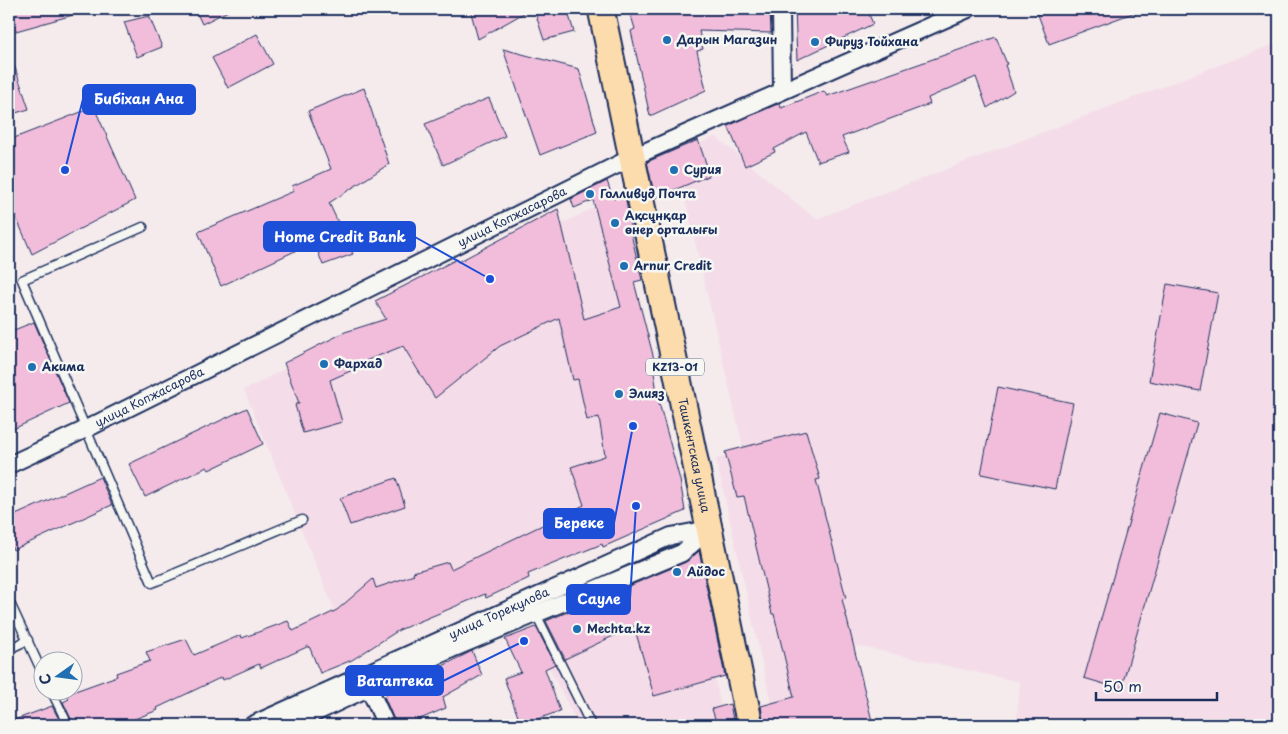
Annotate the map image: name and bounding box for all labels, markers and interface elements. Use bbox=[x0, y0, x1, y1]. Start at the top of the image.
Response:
place label: Дарын Магазин bbox=[676, 30, 777, 48]
place label: Фируз Тойхана bbox=[825, 32, 919, 50]
marker: Дарын Магазин bbox=[661, 34, 673, 46]
marker: Фируз Тойхана bbox=[809, 36, 821, 48]
callout: Бибіхан Ана bbox=[83, 85, 195, 114]
text: Бибіхан Ана bbox=[94, 88, 185, 109]
place label: Сурия bbox=[684, 160, 722, 178]
marker: Сурия bbox=[668, 164, 680, 176]
street label: улица Копжасарова bbox=[454, 181, 570, 251]
place label: Голливуд Почта bbox=[600, 184, 697, 202]
marker: Голливуд Почта bbox=[584, 188, 596, 200]
place label: Ақсұнқар өнер орталығы bbox=[625, 206, 718, 238]
marker: Ақсұнқар өнер орталығы bbox=[609, 217, 621, 229]
callout: Home Credit Bank bbox=[264, 222, 415, 251]
text: Home Credit Bank bbox=[274, 226, 407, 247]
place label: Arnur Credit bbox=[633, 256, 712, 274]
marker: Arnur Credit bbox=[618, 260, 630, 272]
place label: Фархад bbox=[334, 354, 382, 372]
place label: Акима bbox=[41, 357, 86, 375]
marker: Фархад bbox=[318, 358, 330, 370]
road number: KZ13-01 bbox=[646, 358, 704, 376]
marker: Акима bbox=[26, 361, 38, 373]
street label: улица Копжасарова bbox=[92, 362, 207, 431]
place label: Элияз bbox=[629, 384, 665, 402]
marker: Элияз bbox=[613, 388, 625, 400]
street label: Ташкентская улица bbox=[674, 396, 716, 515]
callout: Береке bbox=[544, 509, 614, 538]
text: Береке bbox=[554, 512, 604, 533]
place label: Айдос bbox=[686, 562, 725, 580]
marker: Айдос bbox=[671, 566, 683, 578]
street label: улица Торекулова bbox=[446, 582, 552, 643]
callout: Сауле bbox=[567, 585, 630, 614]
text: Сауле bbox=[577, 588, 621, 609]
place label: Mechta.kz bbox=[587, 619, 651, 637]
marker: Mechta.kz bbox=[571, 623, 583, 635]
north arrow bbox=[32, 652, 82, 702]
callout: Ватаптека bbox=[346, 666, 443, 695]
scale bar bbox=[1096, 669, 1217, 701]
text: Ватаптека bbox=[357, 670, 434, 691]
text: С bbox=[33, 672, 56, 687]
text: 50 m bbox=[1103, 674, 1142, 697]

